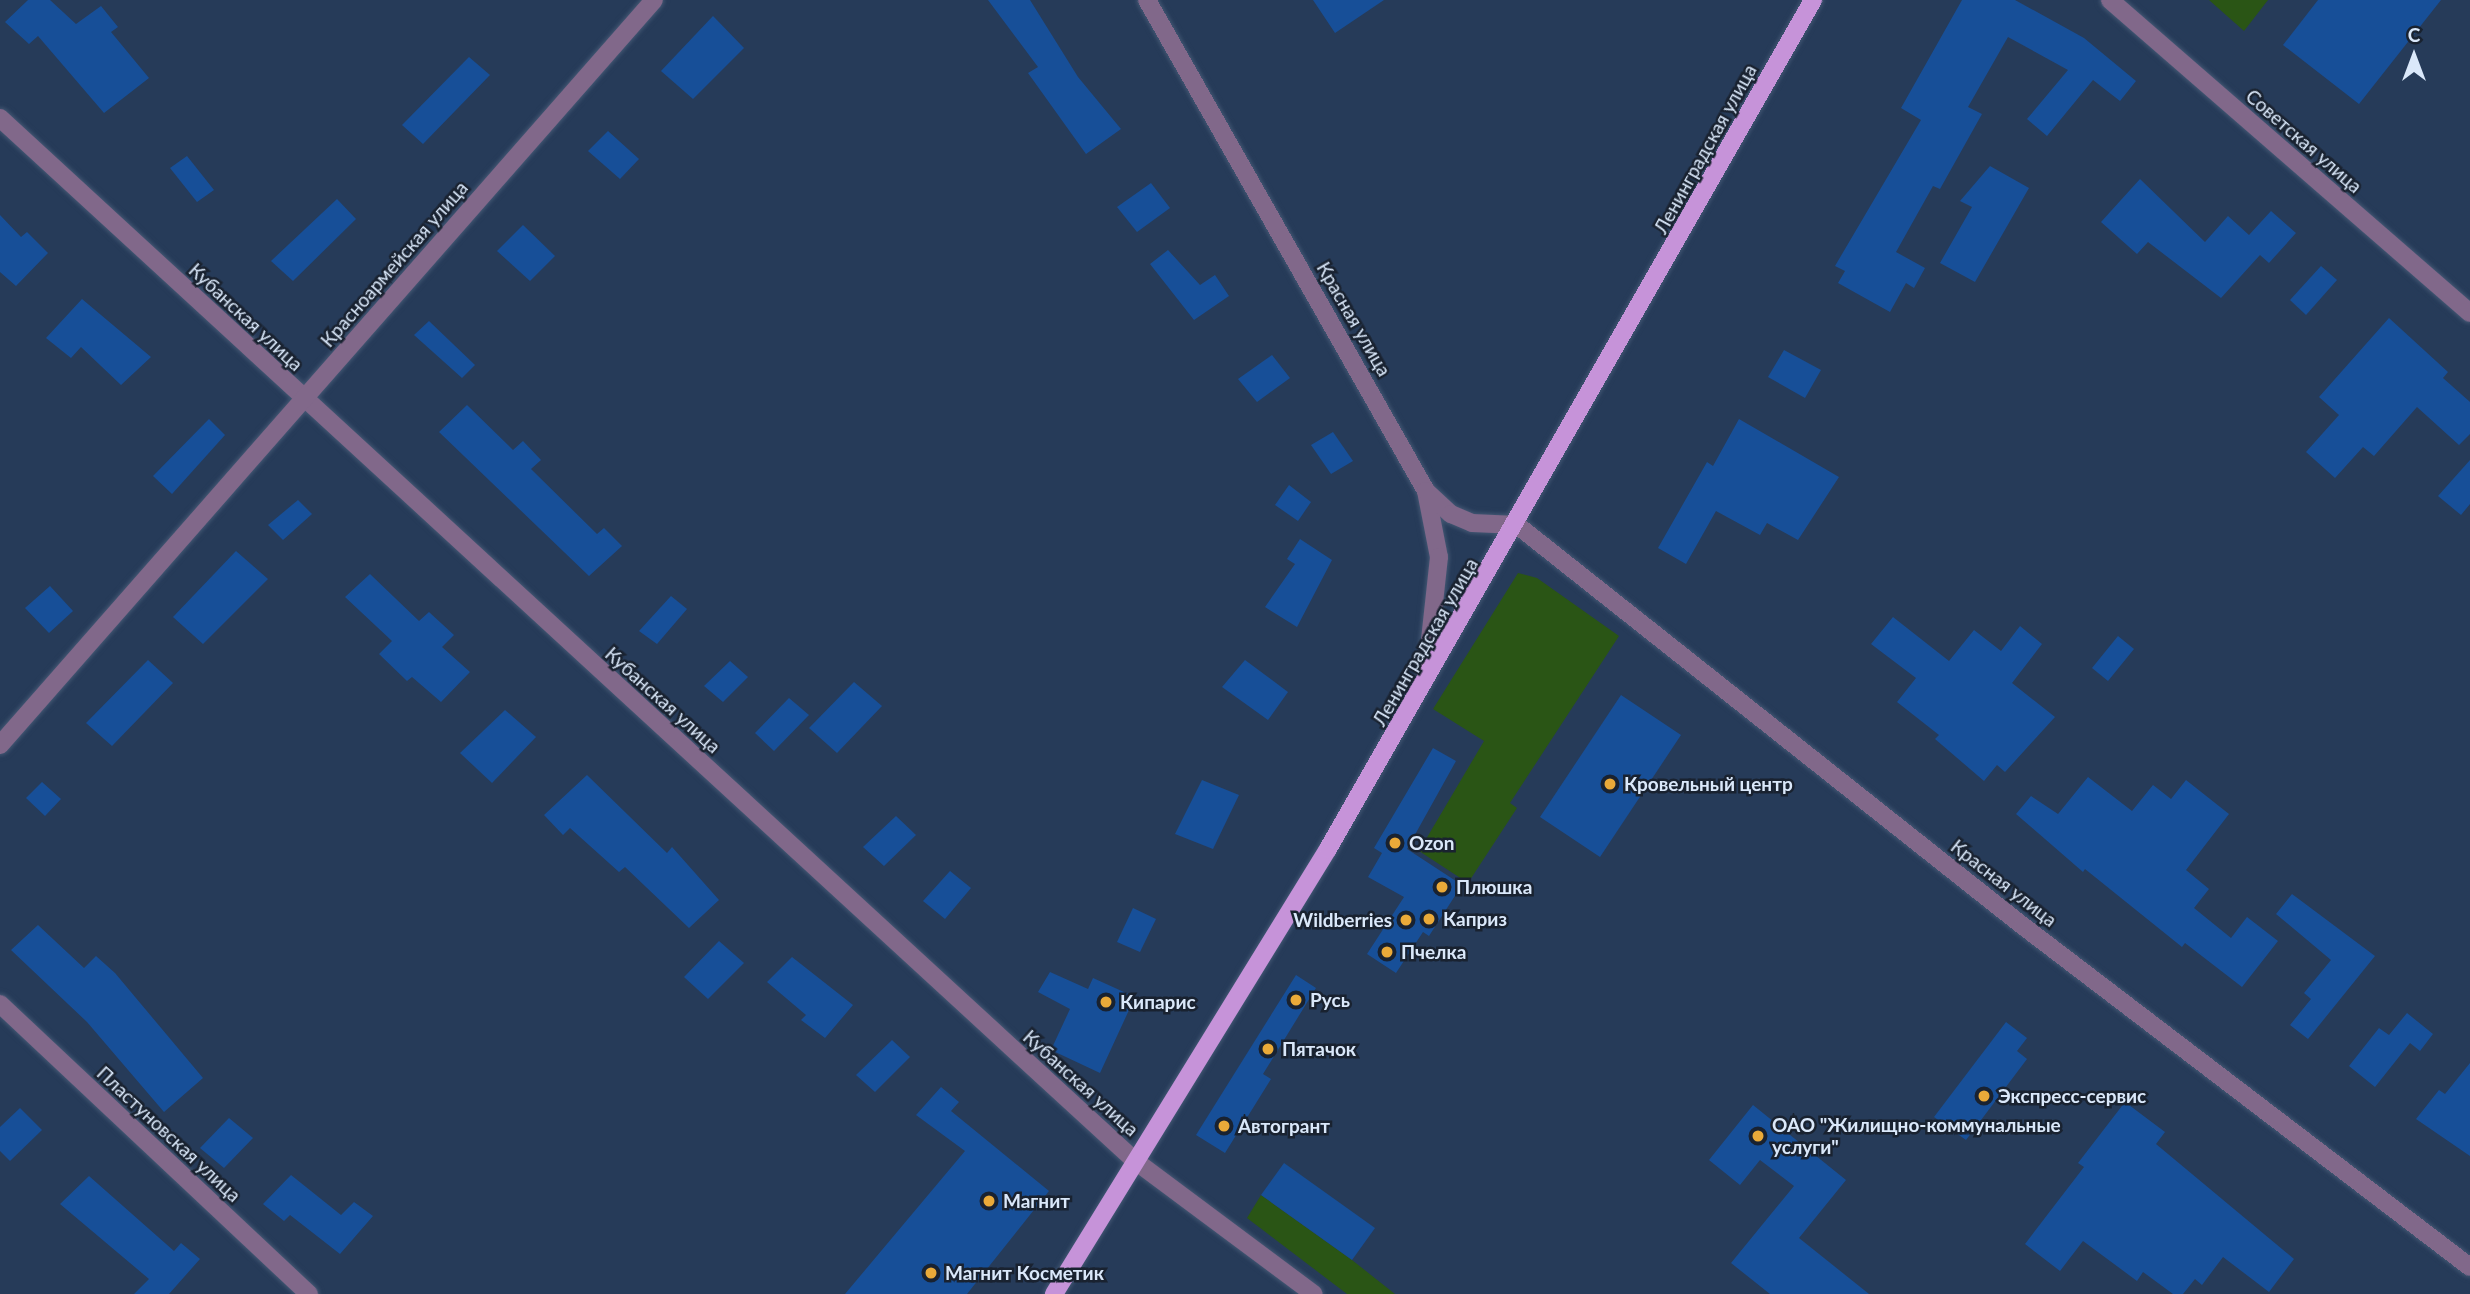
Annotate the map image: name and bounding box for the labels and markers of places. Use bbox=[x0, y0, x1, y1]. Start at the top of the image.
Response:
place label: Кровельный центр bbox=[1624, 773, 1793, 795]
marker: Кровельный центр bbox=[1602, 776, 1618, 792]
place label: Ozon bbox=[1409, 832, 1454, 854]
marker: Ozon bbox=[1387, 835, 1403, 851]
place label: Плюшка bbox=[1456, 876, 1532, 898]
marker: Плюшка bbox=[1434, 879, 1450, 895]
place label: Каприз bbox=[1443, 908, 1507, 930]
place label: Wildberries bbox=[1293, 909, 1392, 931]
marker: Каприз bbox=[1421, 911, 1437, 927]
marker: Wildberries bbox=[1398, 912, 1414, 928]
place label: Пчелка bbox=[1401, 941, 1466, 963]
marker: Пчелка bbox=[1379, 944, 1395, 960]
place label: Русь bbox=[1310, 989, 1350, 1011]
place label: Кипарис bbox=[1120, 991, 1196, 1013]
marker: Русь bbox=[1288, 992, 1304, 1008]
marker: Кипарис bbox=[1098, 994, 1114, 1010]
place label: Пятачок bbox=[1282, 1038, 1356, 1060]
marker: Пятачок bbox=[1260, 1041, 1276, 1057]
place label: Экспресс-сервис bbox=[1998, 1085, 2146, 1107]
marker: Экспресс-сервис bbox=[1976, 1088, 1992, 1104]
place label: ОАО "Жилищно-коммунальные услуги" bbox=[1772, 1114, 2061, 1158]
place label: Автогрант bbox=[1238, 1115, 1330, 1137]
marker: Автогрант bbox=[1216, 1118, 1232, 1134]
marker: ОАО "Жилищно-коммунальные услуги" bbox=[1750, 1128, 1766, 1144]
place label: Магнит bbox=[1003, 1190, 1070, 1212]
marker: Магнит bbox=[981, 1193, 997, 1209]
place label: Магнит Косметик bbox=[945, 1262, 1104, 1284]
marker: Магнит Косметик bbox=[923, 1265, 939, 1281]

